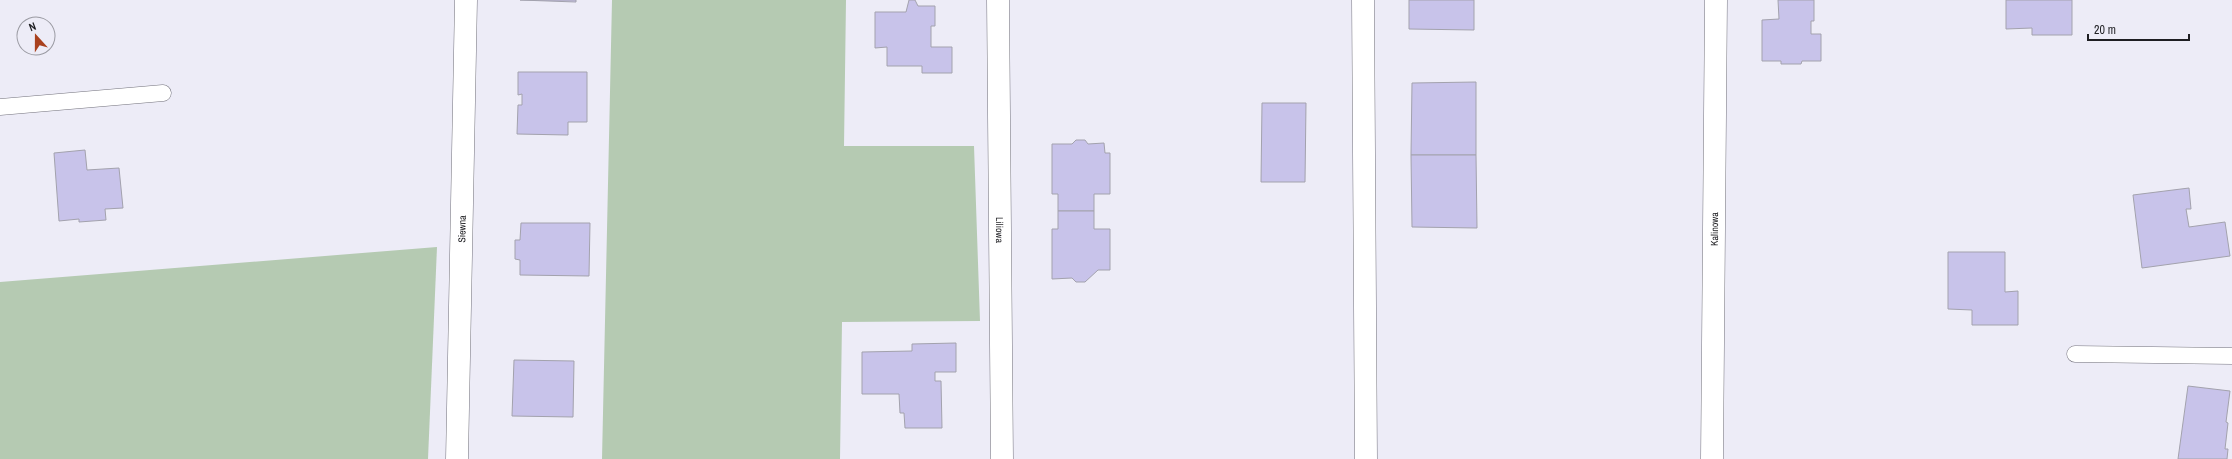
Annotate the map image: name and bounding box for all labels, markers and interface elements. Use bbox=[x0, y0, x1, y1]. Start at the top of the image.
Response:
north arrow bbox=[16, 16, 56, 56]
scale bar bbox=[2088, 16, 2189, 42]
text: N bbox=[27, 19, 38, 34]
text: 20 m bbox=[2094, 22, 2116, 38]
street label: Kalinowa bbox=[1707, 212, 1721, 246]
street label: Siewna bbox=[455, 215, 468, 243]
street label: Liliowa bbox=[993, 217, 1007, 243]

